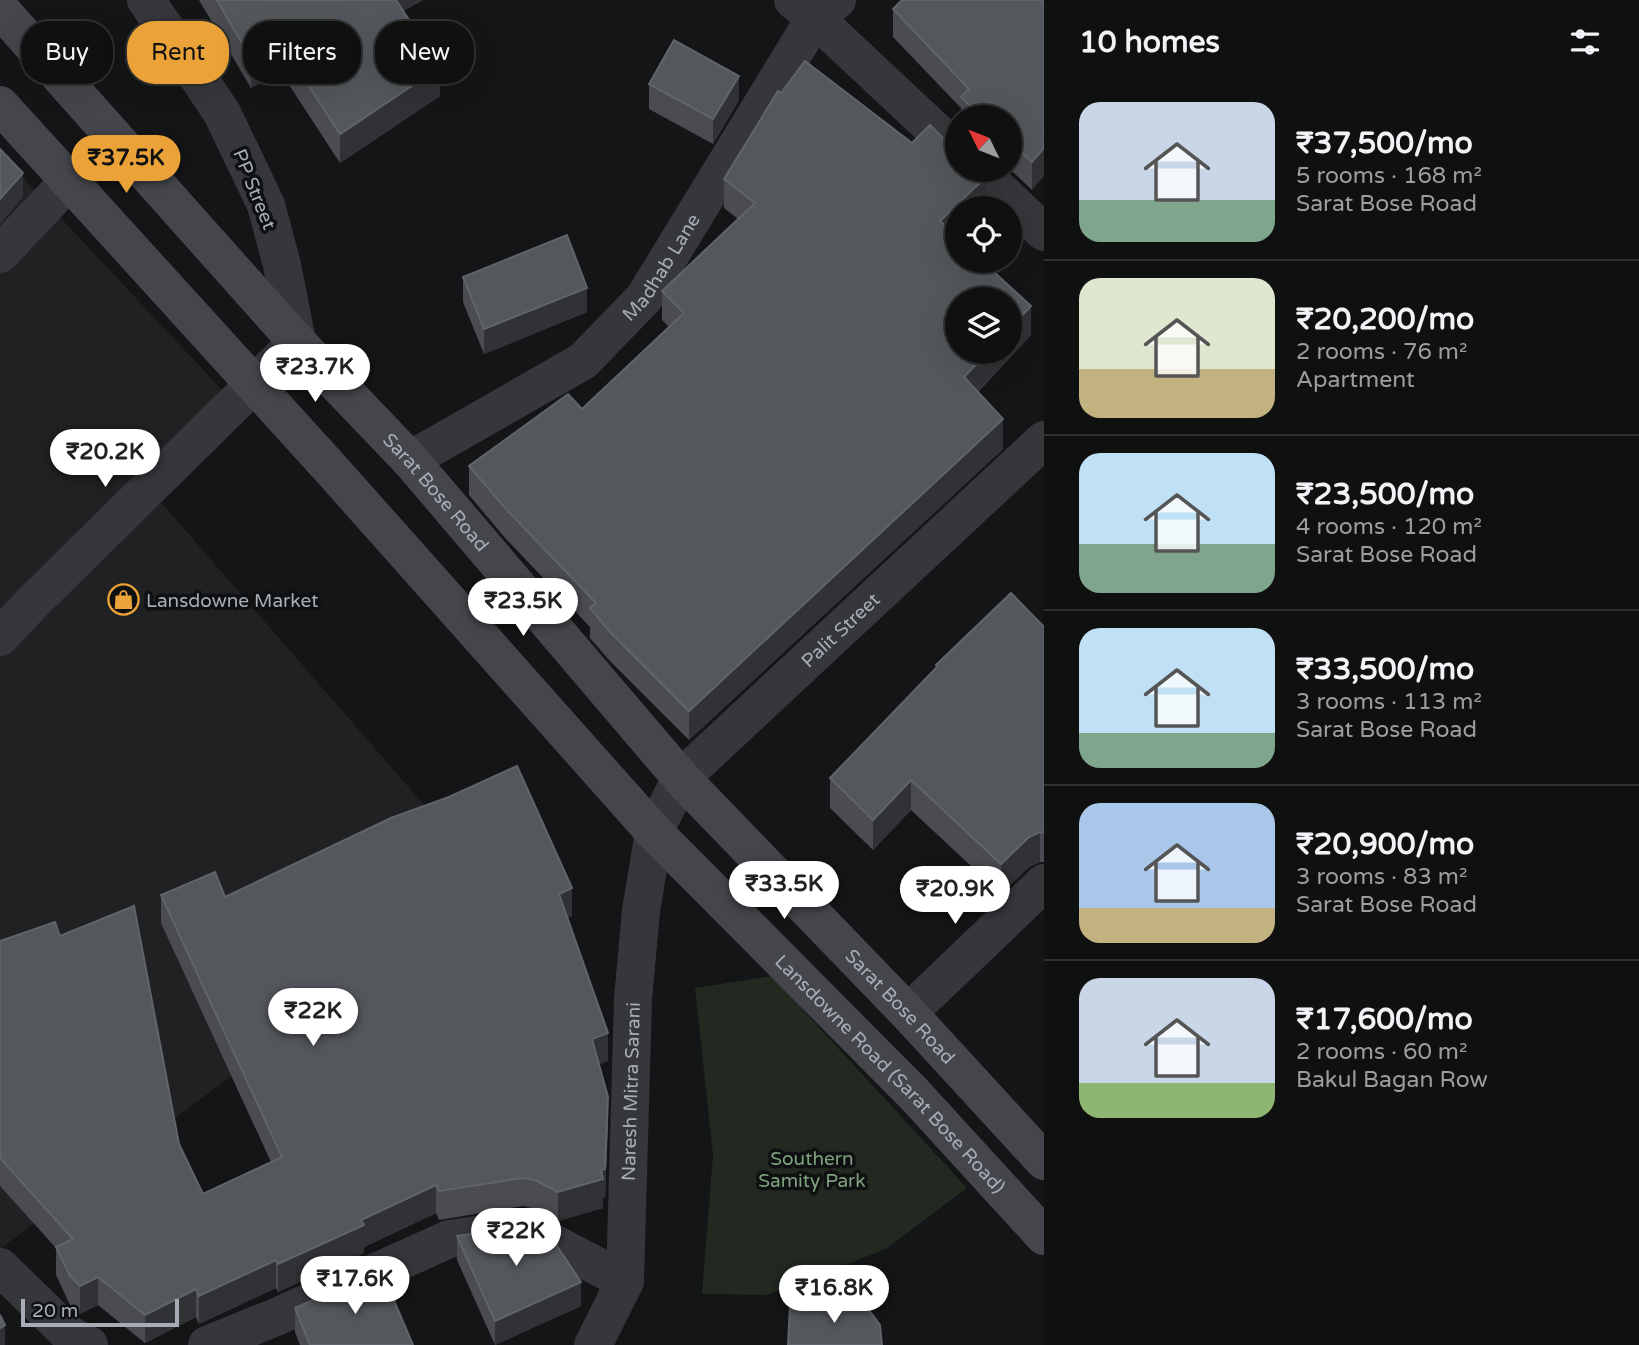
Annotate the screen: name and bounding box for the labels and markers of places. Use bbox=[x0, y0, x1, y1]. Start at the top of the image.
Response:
pin: ₹37.5K bbox=[69, 136, 183, 195]
pin: ₹23.7K bbox=[258, 344, 372, 404]
pin: ₹20.2K bbox=[48, 430, 162, 489]
pin: ₹23.5K bbox=[466, 578, 580, 638]
shop icon: Lansdowne Market bbox=[106, 583, 140, 617]
place label: Lansdowne Market bbox=[146, 590, 319, 612]
pin: ₹33.5K bbox=[727, 862, 841, 921]
pin: ₹20.9K bbox=[898, 866, 1012, 926]
pin: ₹22K bbox=[272, 988, 354, 1048]
pin: ₹22K bbox=[475, 1208, 557, 1268]
pin: ₹17.6K bbox=[298, 1256, 412, 1316]
pin: ₹16.8K bbox=[777, 1266, 891, 1325]

